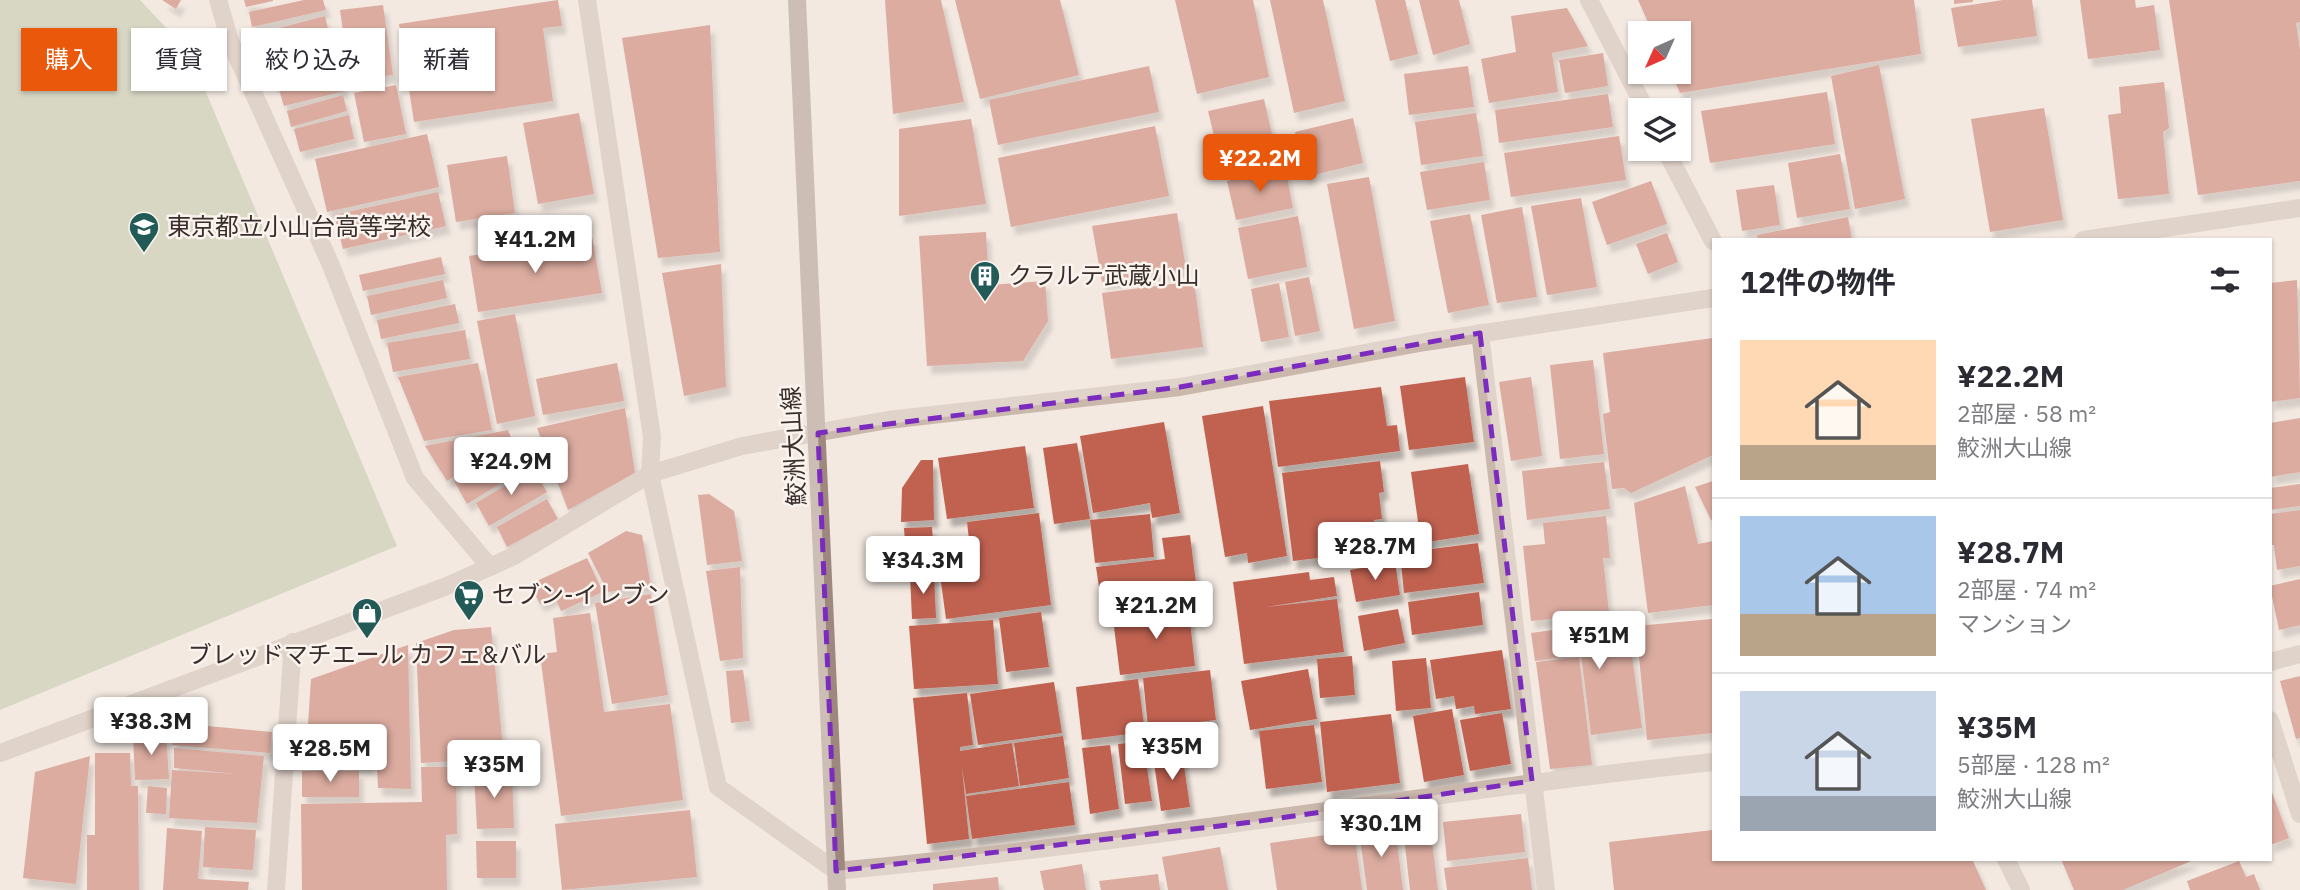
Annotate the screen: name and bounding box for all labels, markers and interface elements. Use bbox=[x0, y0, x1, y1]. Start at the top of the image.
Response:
north arrow bbox=[1628, 21, 1690, 84]
map controls bbox=[1628, 21, 1691, 161]
chip: 購入 bbox=[21, 28, 117, 91]
chip: 賃貸 bbox=[131, 28, 227, 91]
chip: 絞り込み bbox=[241, 28, 385, 91]
chip: 新着 bbox=[399, 28, 495, 91]
button: layers bbox=[1628, 98, 1691, 161]
pin: ¥22.2M bbox=[1203, 134, 1317, 194]
text: ¥22.2M bbox=[1219, 142, 1301, 172]
school or university icon: 東京都立小山台高等学校 bbox=[127, 210, 161, 254]
place label: 東京都立小山台高等学校 bbox=[167, 210, 431, 242]
pin: ¥41.2M bbox=[478, 216, 592, 275]
text: ¥41.2M bbox=[494, 223, 576, 253]
building icon: クラルテ武蔵小山 bbox=[968, 259, 1002, 303]
place label: クラルテ武蔵小山 bbox=[1008, 259, 1200, 291]
icon: filters bbox=[2206, 261, 2244, 299]
text: 12件の物件 bbox=[1740, 262, 1896, 301]
text: ¥22.2M bbox=[1957, 356, 2064, 395]
icon: home bbox=[1796, 368, 1880, 452]
street label: 鮫洲大山線 bbox=[774, 385, 812, 507]
text: 2部屋 · 58 m² bbox=[1957, 398, 2096, 428]
text: 鮫洲大山線 bbox=[1957, 432, 2072, 462]
pin: ¥24.9M bbox=[454, 438, 568, 497]
text: ¥24.9M bbox=[470, 445, 552, 475]
pin: ¥28.7M bbox=[1318, 522, 1432, 582]
text: ¥28.7M bbox=[1334, 530, 1416, 560]
text: ¥28.7M bbox=[1957, 532, 2064, 571]
pin: ¥34.3M bbox=[866, 536, 980, 596]
text: ¥34.3M bbox=[882, 544, 964, 574]
icon: home bbox=[1796, 544, 1880, 628]
text: 2部屋 · 74 m² bbox=[1957, 574, 2096, 604]
supermarket icon: セブン-イレブン bbox=[452, 578, 486, 622]
place label: セブン-イレブン bbox=[492, 578, 670, 610]
pin: ¥21.2M bbox=[1099, 582, 1213, 641]
text: ¥21.2M bbox=[1115, 589, 1197, 619]
shop icon: ブレッドマチエール カフェ&バル bbox=[350, 596, 384, 640]
text: マンション bbox=[1957, 608, 2072, 638]
pin: ¥51M bbox=[1558, 612, 1640, 671]
text: ¥51M bbox=[1568, 619, 1630, 649]
place label: ブレッドマチエール カフェ&バル bbox=[188, 638, 546, 670]
pin: ¥38.3M bbox=[94, 698, 208, 757]
text: ¥38.3M bbox=[110, 705, 192, 735]
text: ¥35M bbox=[1957, 707, 2037, 746]
icon: home bbox=[1796, 719, 1880, 803]
pin: ¥35M bbox=[1131, 722, 1213, 782]
pin: ¥28.5M bbox=[273, 724, 387, 784]
text: ¥35M bbox=[1141, 730, 1203, 760]
text: ¥28.5M bbox=[289, 732, 371, 762]
pin: ¥35M bbox=[453, 740, 535, 800]
text: ¥35M bbox=[463, 748, 525, 778]
text: 5部屋 · 128 m² bbox=[1957, 749, 2110, 779]
text: 鮫洲大山線 bbox=[1957, 783, 2072, 813]
pin: ¥30.1M bbox=[1324, 800, 1438, 859]
text: ¥30.1M bbox=[1340, 807, 1422, 837]

